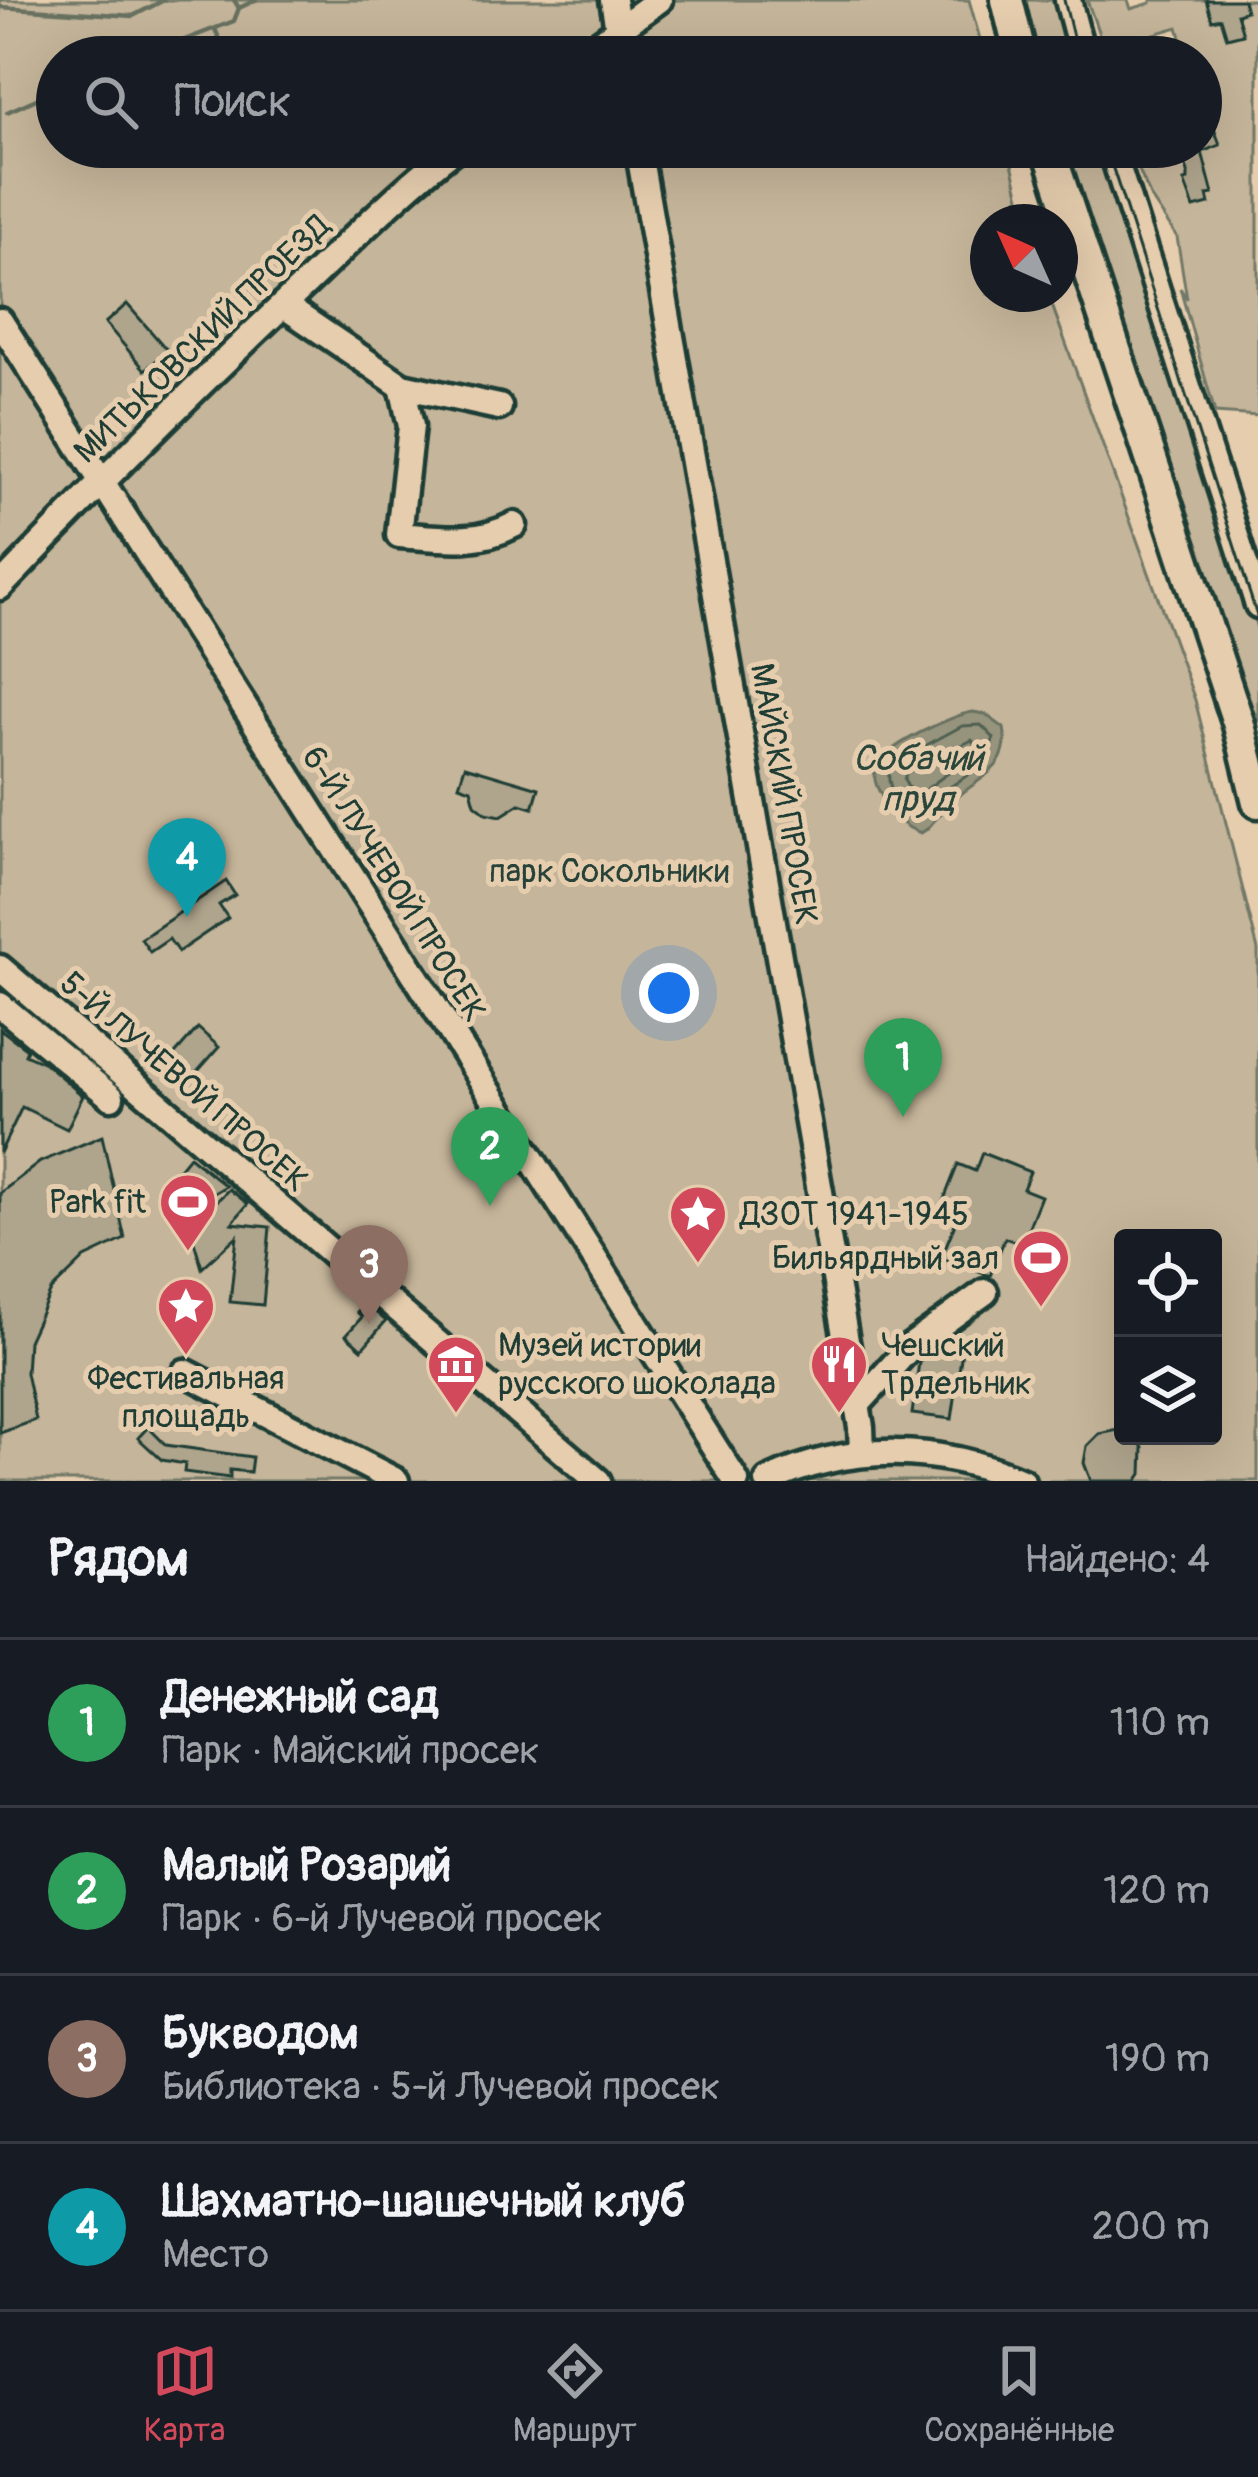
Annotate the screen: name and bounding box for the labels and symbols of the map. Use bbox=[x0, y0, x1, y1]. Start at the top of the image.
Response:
north arrow bbox=[970, 204, 1078, 312]
street label: МИТЬКОВСКИЙ ПРОЕЗД bbox=[65, 205, 339, 472]
street label: МАЙСКИЙ ПРОСЕК bbox=[741, 660, 827, 928]
water label: Собачий пруд bbox=[853, 736, 986, 822]
street label: 6-Й ЛУЧЕВОЙ ПРОСЕК bbox=[293, 739, 495, 1029]
pin: 4 bbox=[148, 818, 226, 917]
park label: парк Сокольники bbox=[489, 851, 729, 892]
street label: 5-Й ЛУЧЕВОЙ ПРОСЕК bbox=[51, 963, 317, 1201]
your location bbox=[639, 963, 699, 1023]
pin: 1 bbox=[864, 1018, 942, 1117]
pin: 2 bbox=[451, 1107, 529, 1206]
sports icon: Park fit bbox=[157, 1171, 219, 1253]
place label: Park fit bbox=[48, 1182, 147, 1223]
place icon: ДЗОТ 1941-1945 bbox=[667, 1183, 729, 1265]
place label: ДЗОТ 1941-1945 bbox=[739, 1194, 969, 1235]
pin: 3 bbox=[330, 1225, 408, 1324]
sports icon: Бильярдный зал bbox=[1010, 1227, 1072, 1309]
place label: Бильярдный зал bbox=[772, 1238, 999, 1279]
place icon: Фестивальная площадь bbox=[155, 1275, 217, 1357]
place label: Музей истории русского шоколада bbox=[498, 1325, 776, 1404]
place label: Чешский Трдельник bbox=[881, 1325, 1032, 1404]
museum icon: Музей истории русского шоколада bbox=[425, 1333, 487, 1415]
restaurant icon: Чешский Трдельник bbox=[808, 1333, 870, 1415]
place label: Фестивальная площадь bbox=[87, 1358, 285, 1437]

